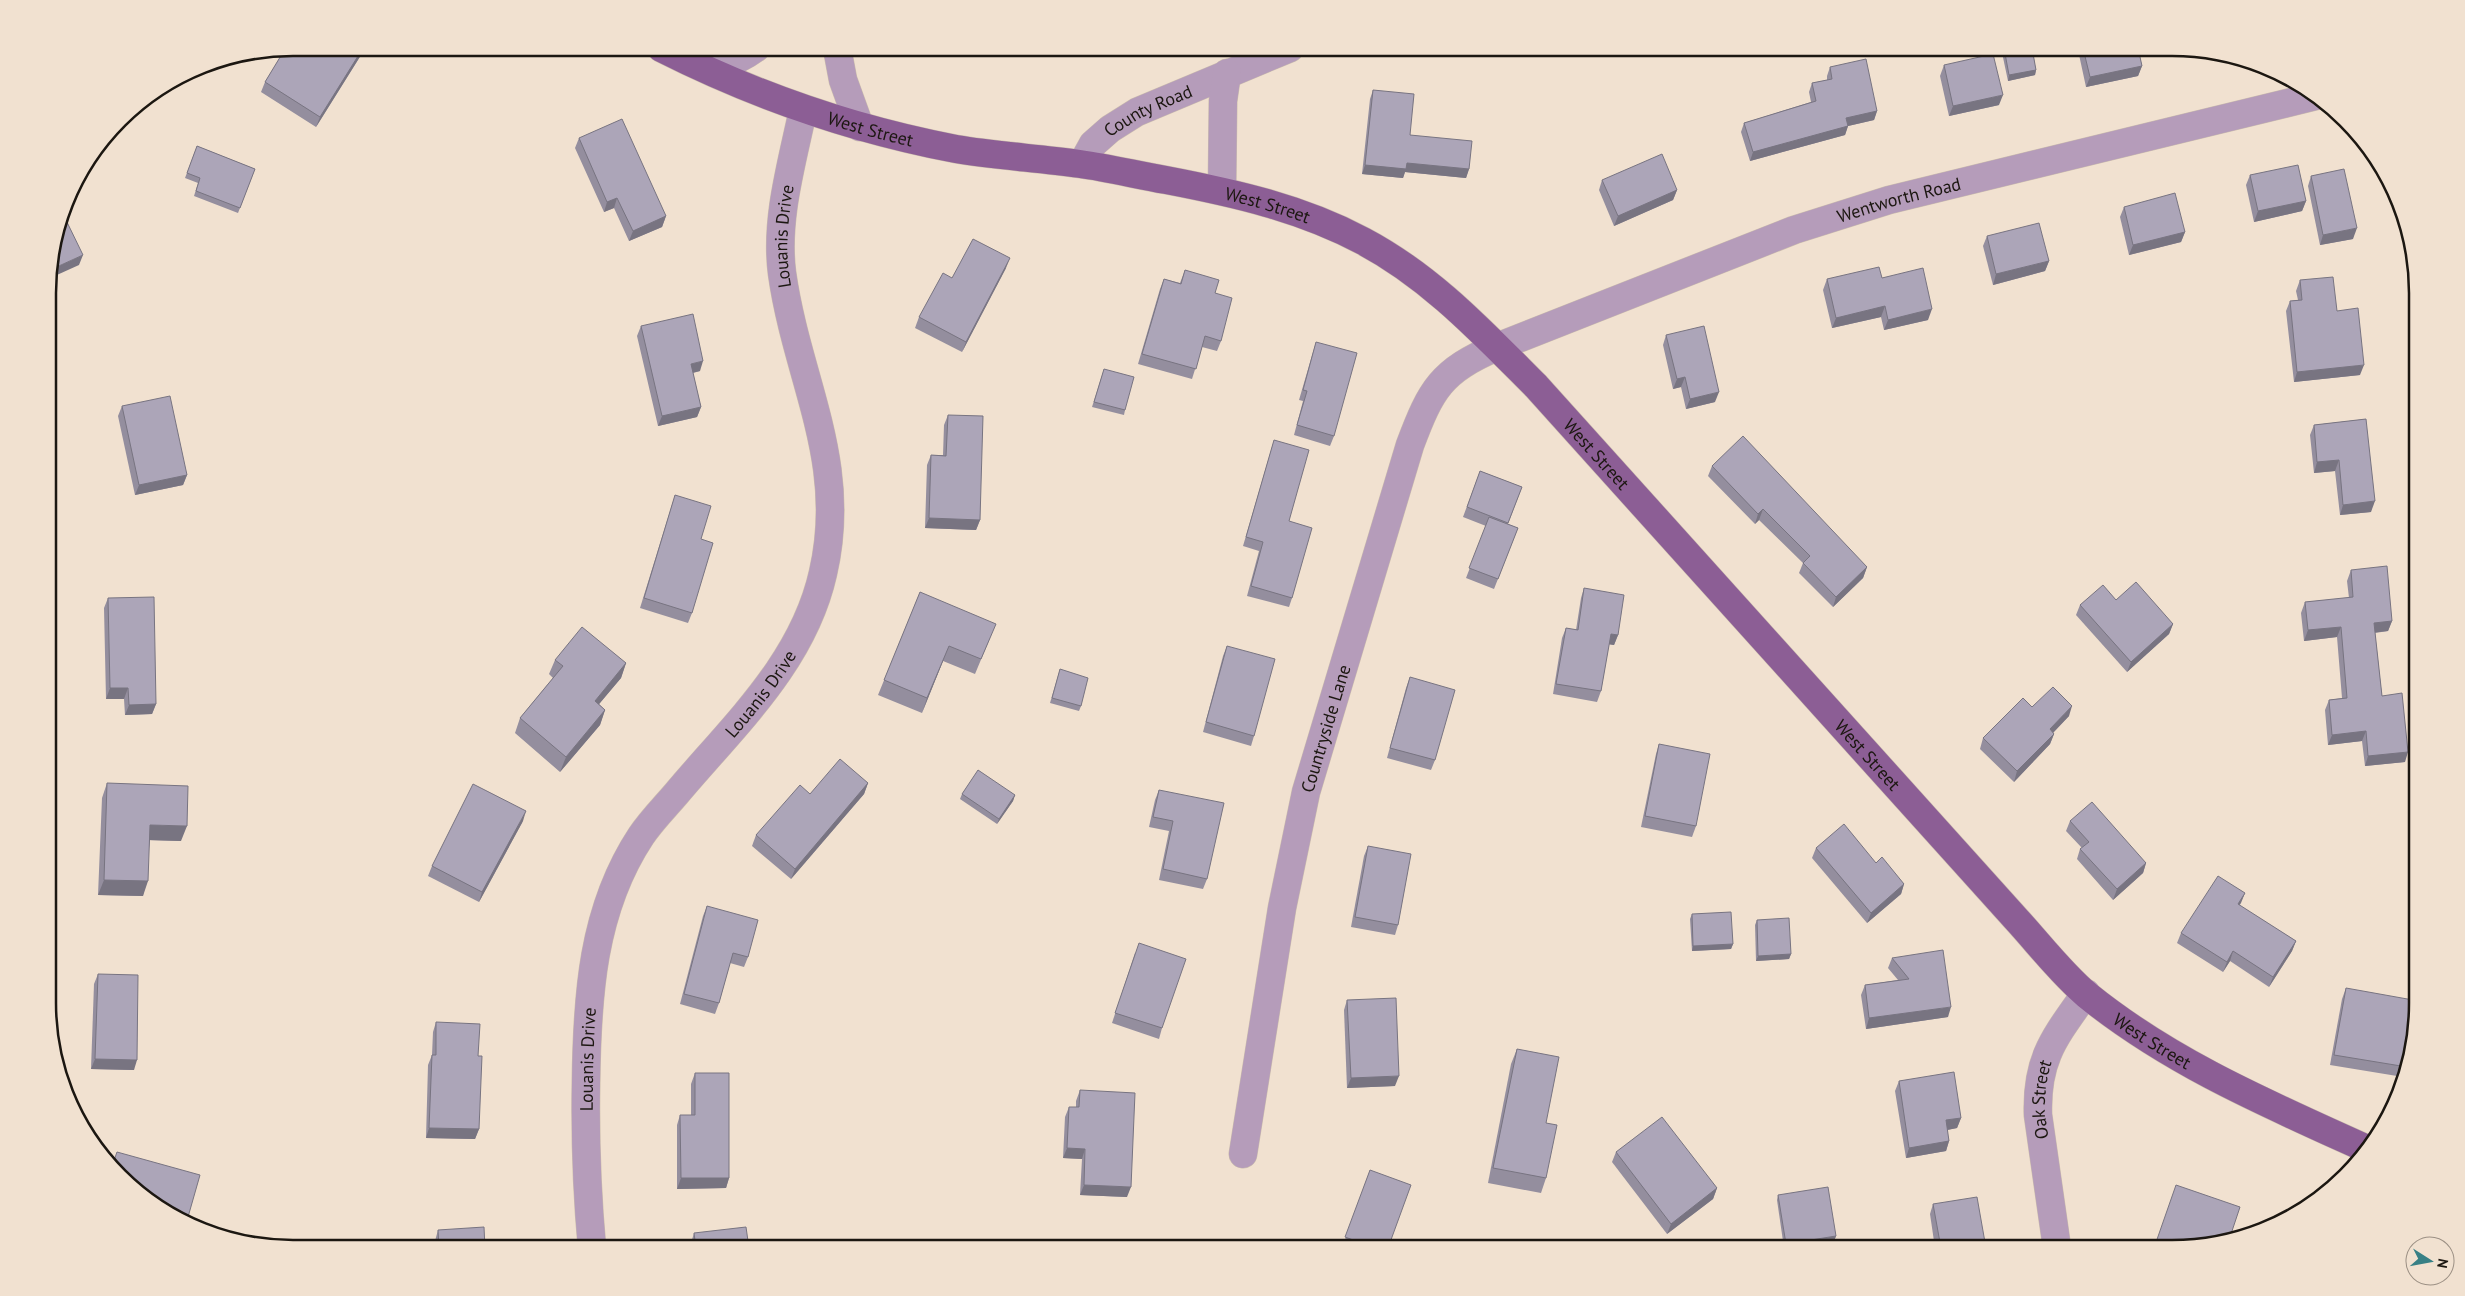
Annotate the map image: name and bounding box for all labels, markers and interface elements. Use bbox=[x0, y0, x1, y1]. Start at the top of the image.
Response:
street label: County Road bbox=[1098, 79, 1195, 141]
street label: West Street bbox=[825, 106, 916, 151]
street label: Wentworth Road bbox=[1834, 171, 1963, 227]
street label: West Street bbox=[1223, 181, 1314, 228]
street label: Louanis Drive bbox=[769, 183, 798, 290]
street label: West Street bbox=[1559, 413, 1635, 494]
street label: Louanis Drive bbox=[720, 645, 801, 742]
street label: Countryside Lane bbox=[1295, 662, 1355, 795]
street label: West Street bbox=[1830, 714, 1906, 795]
street label: Louanis Drive bbox=[574, 1006, 600, 1111]
street label: West Street bbox=[2109, 1007, 2195, 1074]
street label: Oak Street bbox=[2026, 1056, 2056, 1141]
north arrow bbox=[2405, 1236, 2455, 1286]
text: N bbox=[2433, 1257, 2452, 1270]

